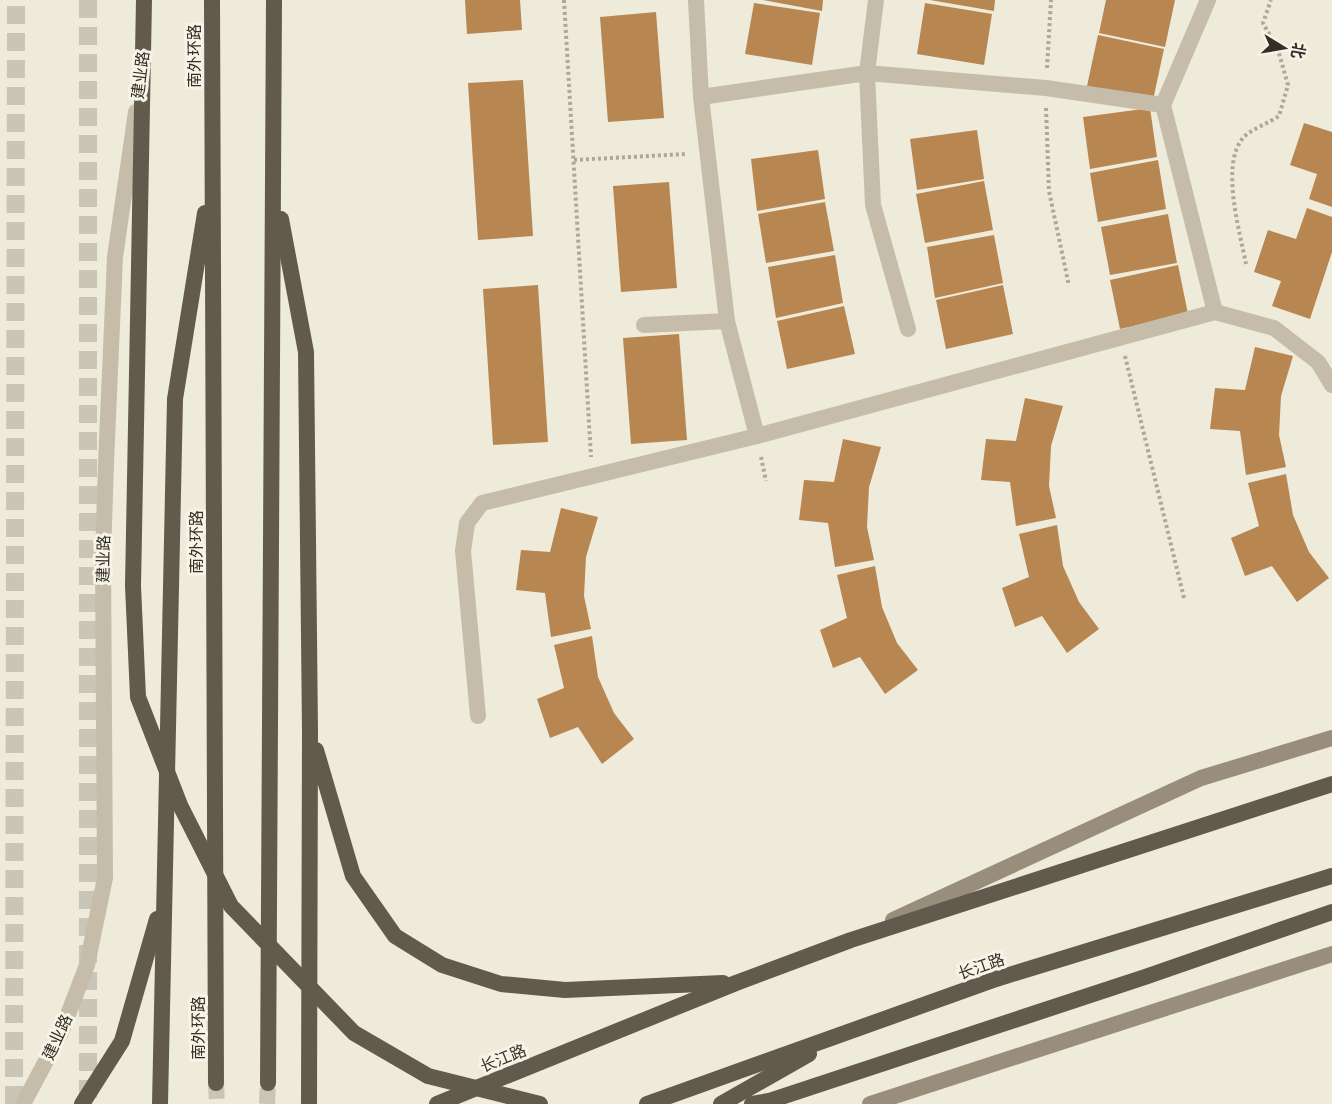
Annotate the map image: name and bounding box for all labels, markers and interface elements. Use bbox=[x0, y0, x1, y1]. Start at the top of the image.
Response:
north arrow bbox=[1254, 18, 1314, 78]
street label: 南外环路 bbox=[184, 24, 204, 88]
text: 北 bbox=[1287, 41, 1310, 61]
street label: 建业路 bbox=[127, 50, 153, 100]
street label: 南外环路 bbox=[186, 510, 206, 574]
street label: 建业路 bbox=[93, 535, 113, 583]
street label: 长江路 bbox=[955, 949, 1007, 983]
street label: 南外环路 bbox=[188, 996, 208, 1060]
street label: 建业路 bbox=[38, 1011, 76, 1063]
street label: 长江路 bbox=[477, 1040, 529, 1076]

